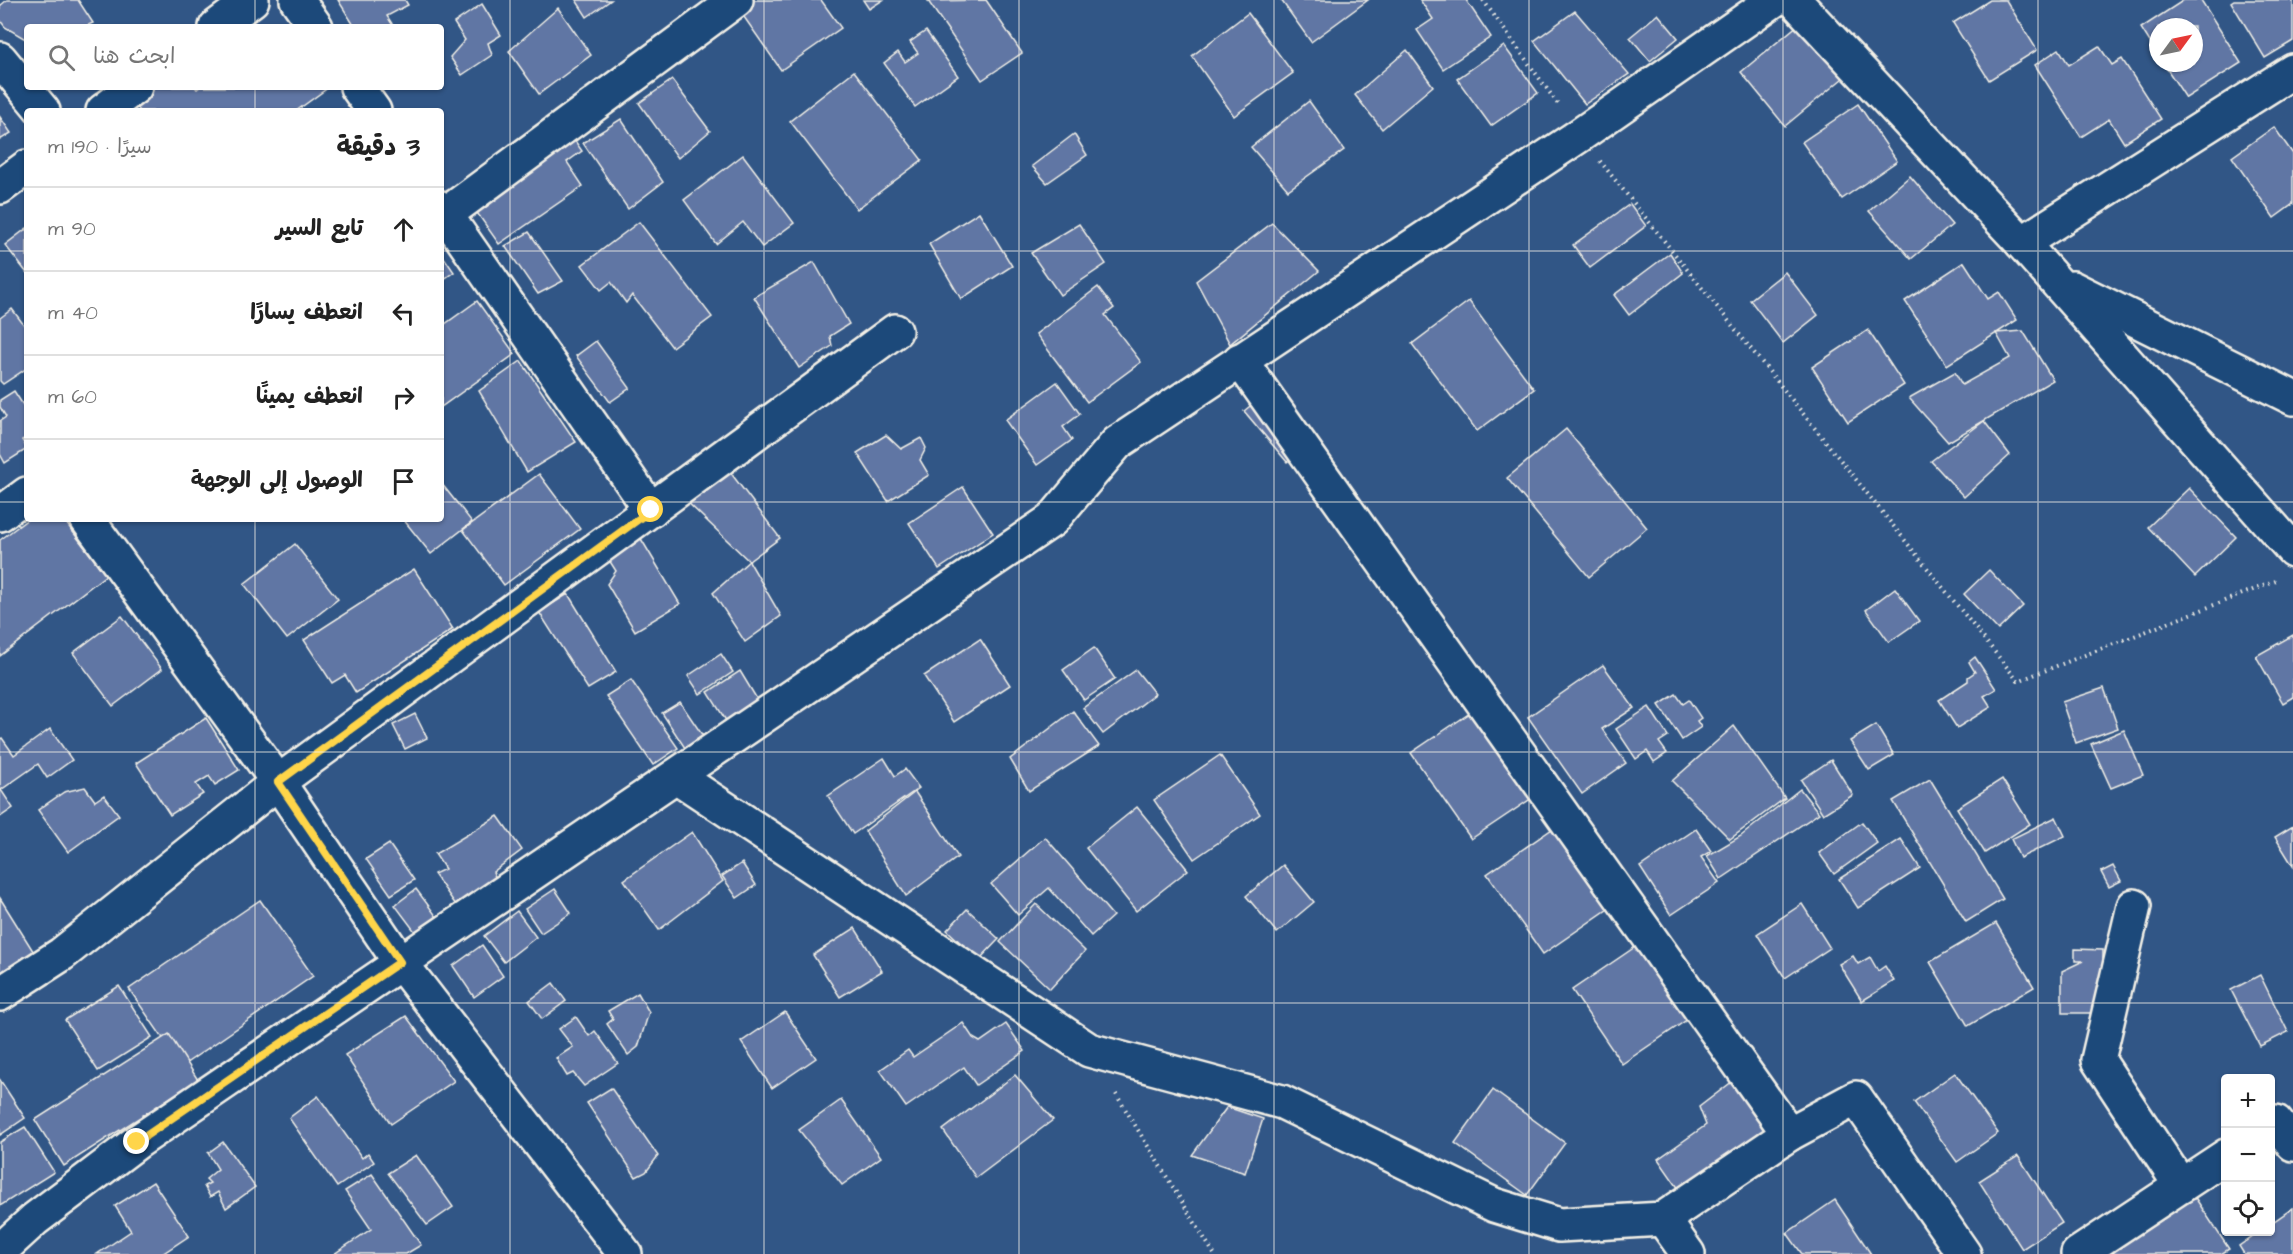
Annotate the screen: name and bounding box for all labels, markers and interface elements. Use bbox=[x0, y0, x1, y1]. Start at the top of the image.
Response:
north arrow bbox=[2149, 18, 2203, 72]
search box bbox=[24, 24, 444, 90]
icon: search bbox=[45, 41, 78, 74]
text: ابحث هنا bbox=[93, 41, 175, 72]
text: 3 دقيقة bbox=[336, 129, 420, 165]
text: سيرًا · 190 m bbox=[48, 133, 152, 161]
text: تابع السير bbox=[276, 213, 363, 244]
icon: ahead bbox=[387, 213, 420, 246]
text: 90 m bbox=[48, 215, 96, 243]
text: انعطف يسارًا bbox=[250, 297, 363, 328]
icon: left bbox=[387, 297, 420, 330]
text: 40 m bbox=[48, 299, 98, 327]
text: انعطف يمينًا bbox=[256, 381, 363, 412]
icon: right bbox=[387, 381, 420, 414]
text: 60 m bbox=[48, 383, 97, 411]
text: الوصول إلى الوجهة bbox=[191, 465, 363, 496]
icon: arrive bbox=[387, 465, 420, 498]
route start bbox=[637, 496, 663, 522]
map controls bbox=[2221, 1074, 2275, 1236]
button: + bbox=[2221, 1074, 2275, 1128]
route end bbox=[123, 1128, 149, 1154]
button: − bbox=[2221, 1128, 2275, 1182]
button: locate bbox=[2221, 1182, 2275, 1236]

